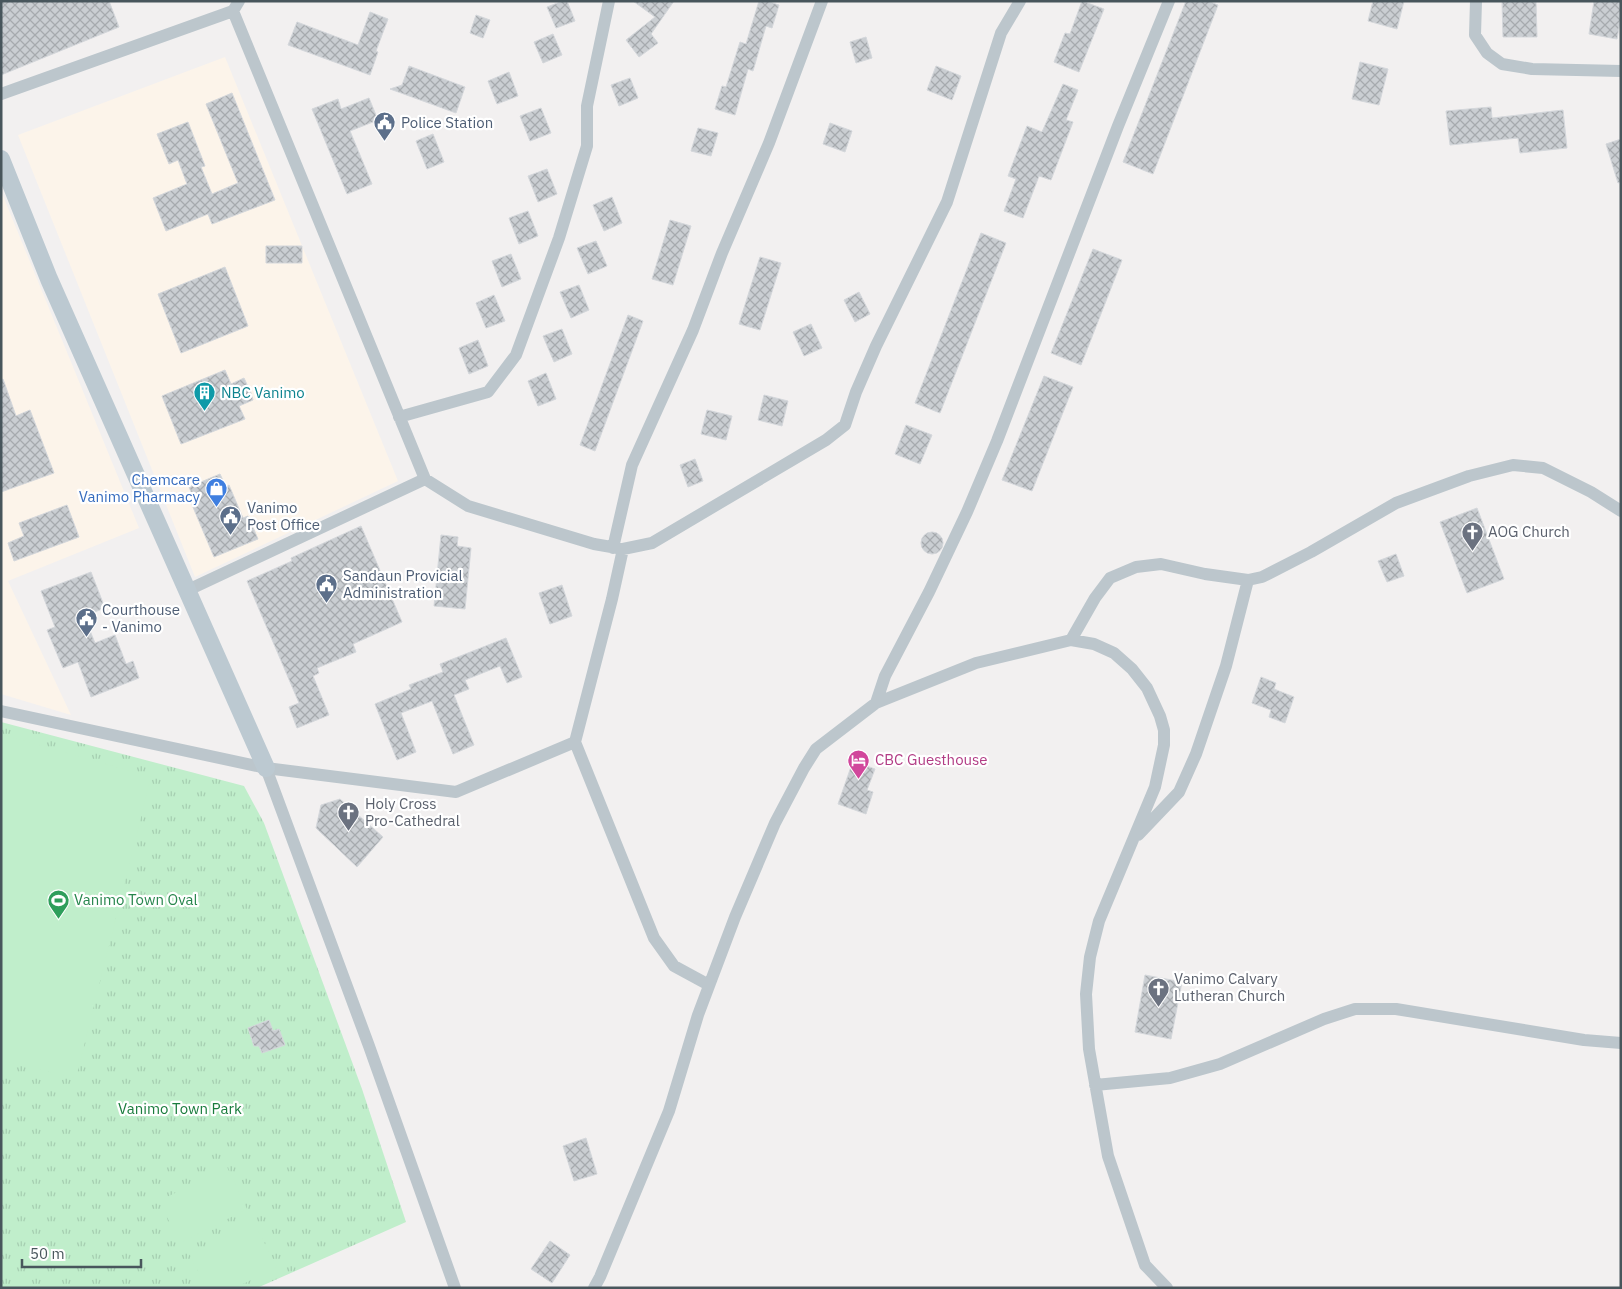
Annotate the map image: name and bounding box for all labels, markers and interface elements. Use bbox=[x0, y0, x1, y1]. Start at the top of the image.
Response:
public building icon: Police Station bbox=[373, 111, 397, 142]
place label: Police Station bbox=[401, 113, 493, 132]
building icon: NBC Vanimo bbox=[193, 381, 217, 412]
place label: NBC Vanimo bbox=[221, 383, 305, 402]
place label: Chemcare Vanimo Pharmacy bbox=[79, 470, 201, 506]
shop icon: Chemcare Vanimo Pharmacy bbox=[204, 477, 228, 508]
place label: Vanimo Post Office bbox=[247, 498, 320, 534]
public building icon: Vanimo Post Office bbox=[219, 505, 243, 536]
church icon: AOG Church bbox=[1460, 520, 1484, 551]
place label: AOG Church bbox=[1488, 522, 1570, 541]
place label: Sandaun Provicial Administration bbox=[343, 566, 463, 602]
public building icon: Sandaun Provicial Administration bbox=[315, 573, 339, 604]
place label: Courthouse - Vanimo bbox=[102, 600, 180, 636]
public building icon: Courthouse - Vanimo bbox=[74, 607, 98, 638]
hotel icon: CBC Guesthouse bbox=[847, 748, 871, 779]
place label: CBC Guesthouse bbox=[875, 750, 988, 769]
place label: Holy Cross Pro-Cathedral bbox=[365, 794, 460, 830]
church icon: Holy Cross Pro-Cathedral bbox=[337, 801, 361, 832]
sports icon: Vanimo Town Oval bbox=[46, 888, 70, 919]
place label: Vanimo Town Oval bbox=[74, 890, 197, 909]
place label: Vanimo Calvary Lutheran Church bbox=[1174, 969, 1285, 1005]
church icon: Vanimo Calvary Lutheran Church bbox=[1146, 976, 1170, 1007]
park label: Vanimo Town Park bbox=[118, 1099, 242, 1118]
scale bar bbox=[22, 1236, 141, 1268]
text: 50 m bbox=[30, 1244, 65, 1263]

